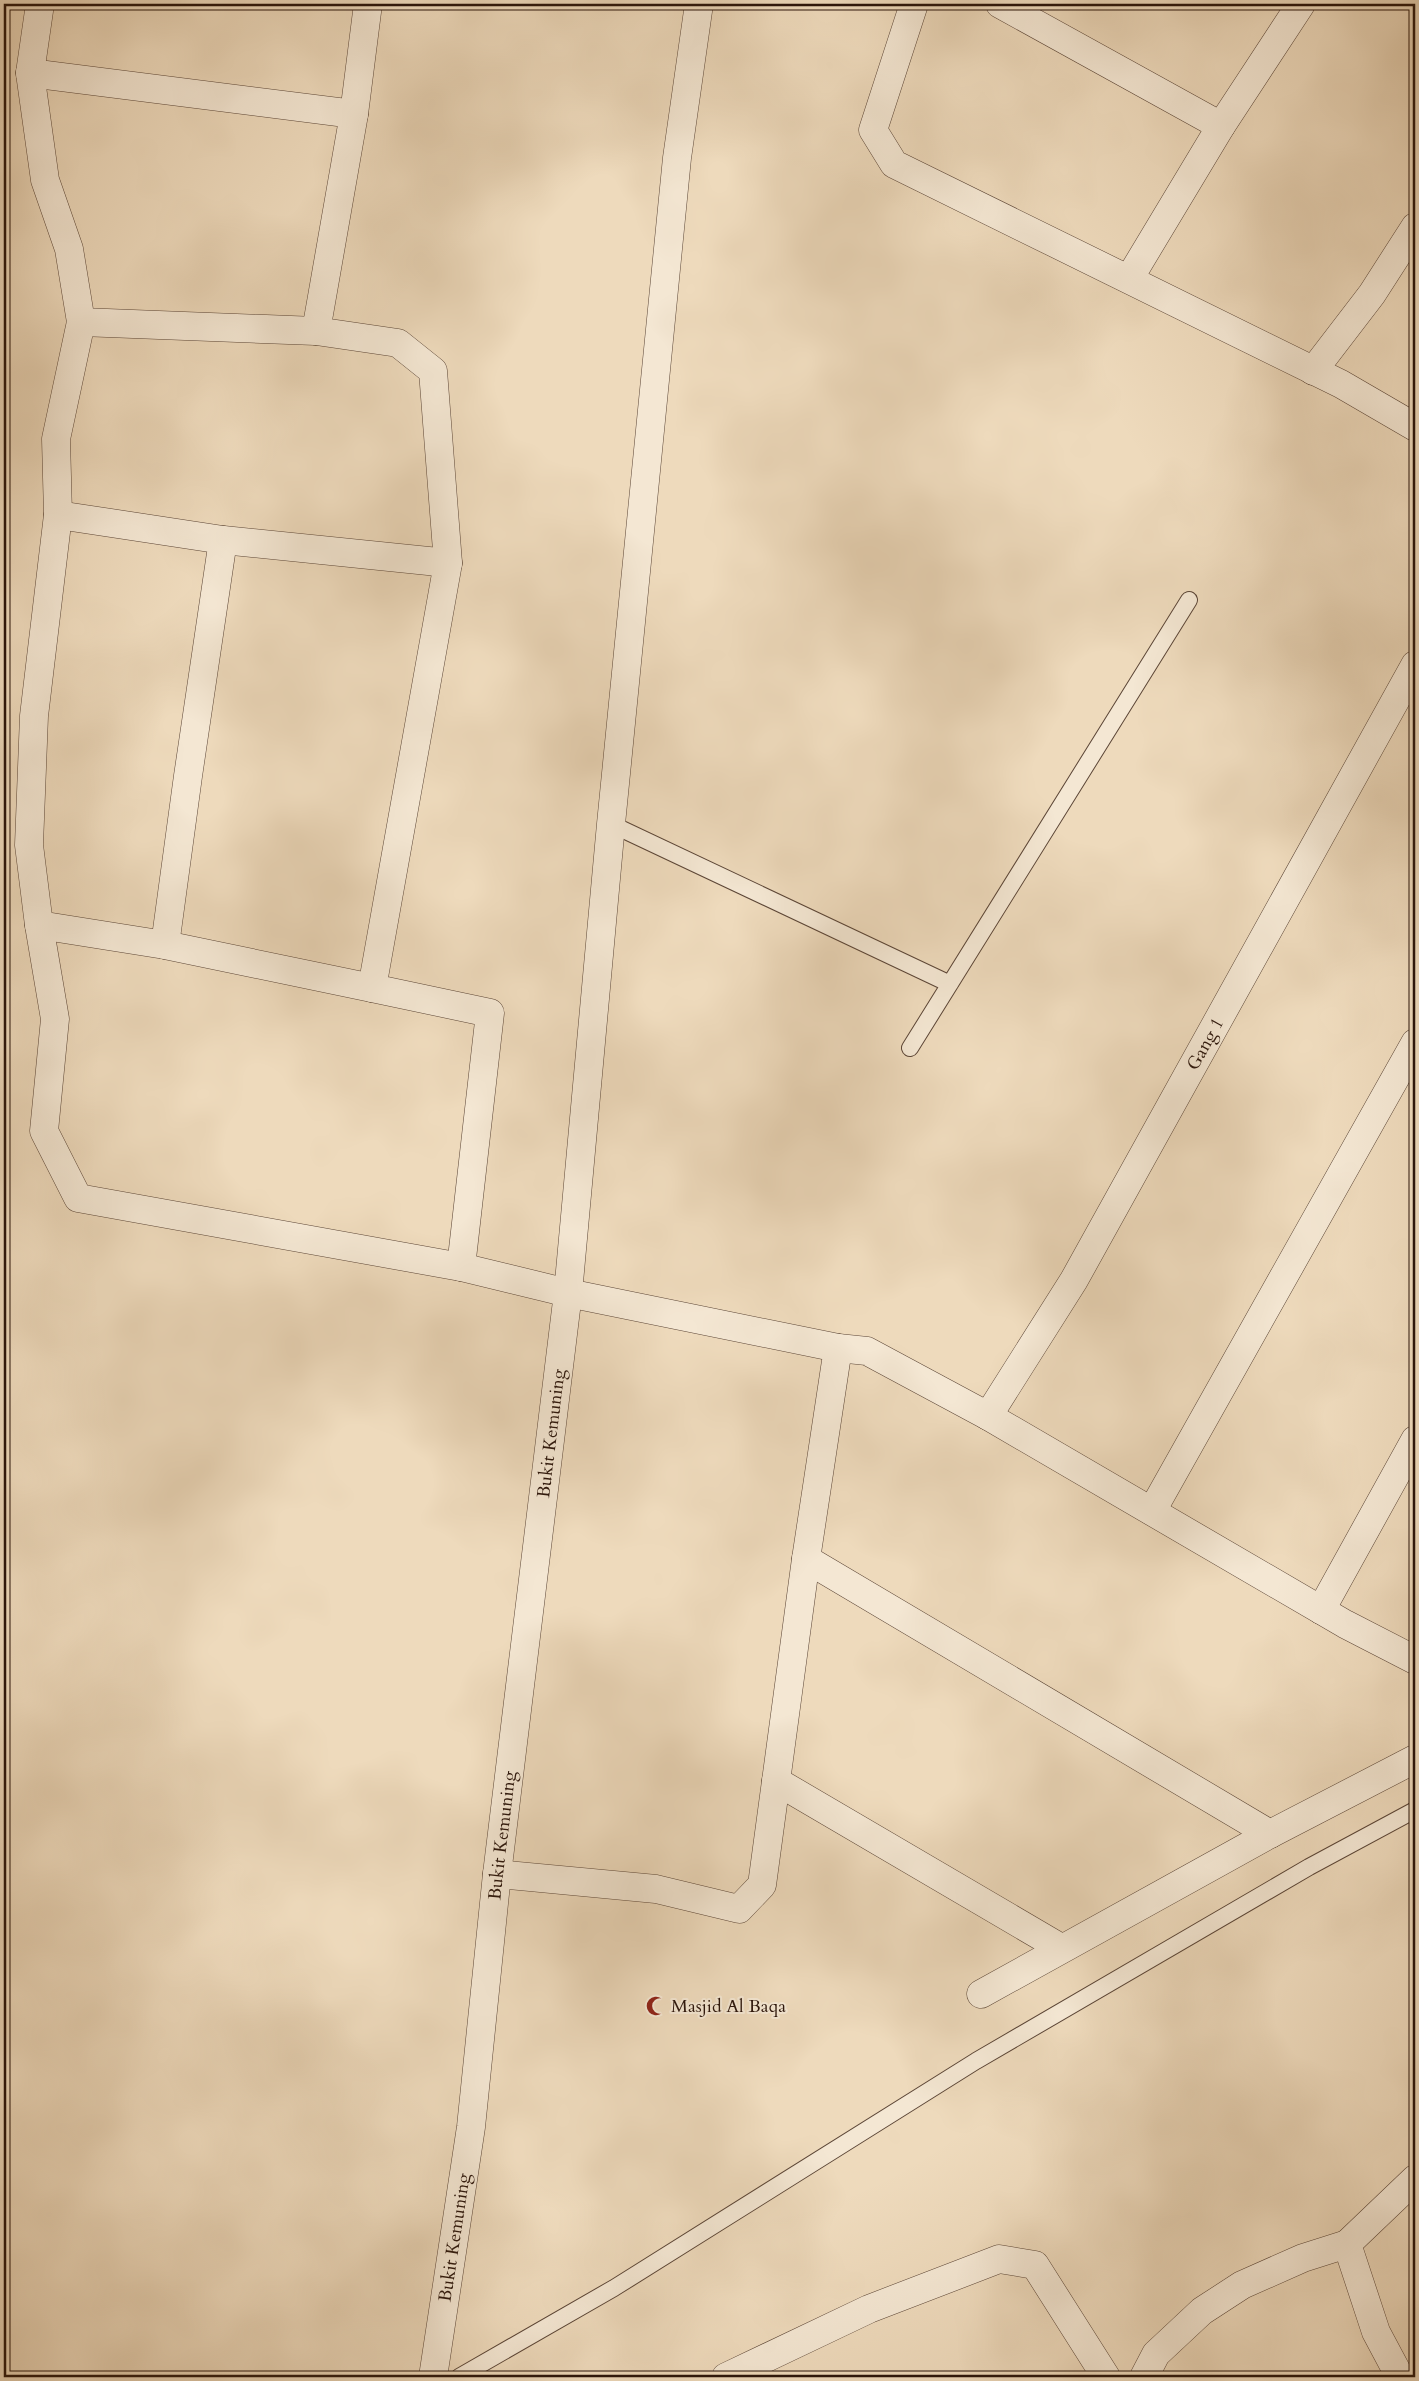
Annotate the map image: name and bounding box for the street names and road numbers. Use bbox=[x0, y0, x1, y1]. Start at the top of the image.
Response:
street label: Gang 1 bbox=[1181, 1013, 1230, 1075]
street label: Bukit Kemuning bbox=[531, 1367, 572, 1499]
street label: Bukit Kemuning bbox=[482, 1769, 523, 1901]
street label: Bukit Kemuning bbox=[433, 2171, 477, 2304]

